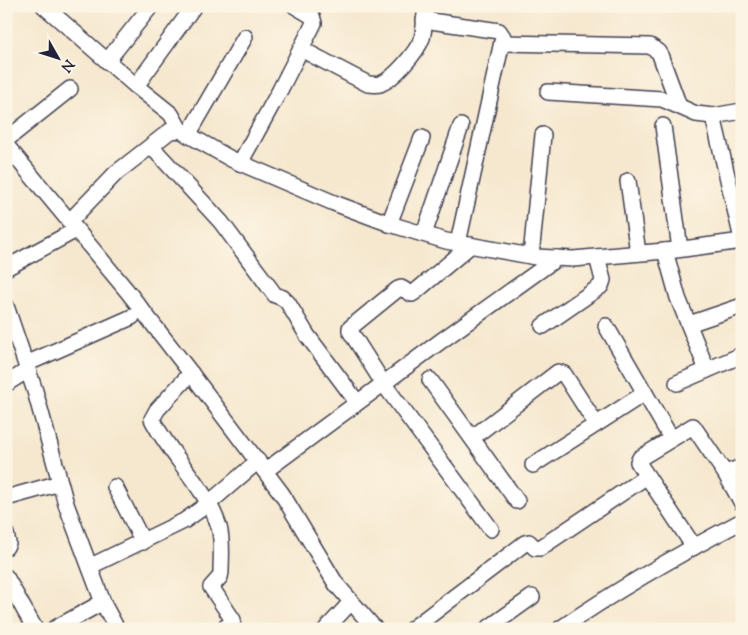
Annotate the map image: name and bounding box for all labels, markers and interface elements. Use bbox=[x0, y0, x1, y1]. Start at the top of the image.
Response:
north arrow bbox=[32, 32, 82, 82]
text: N bbox=[55, 54, 78, 76]

